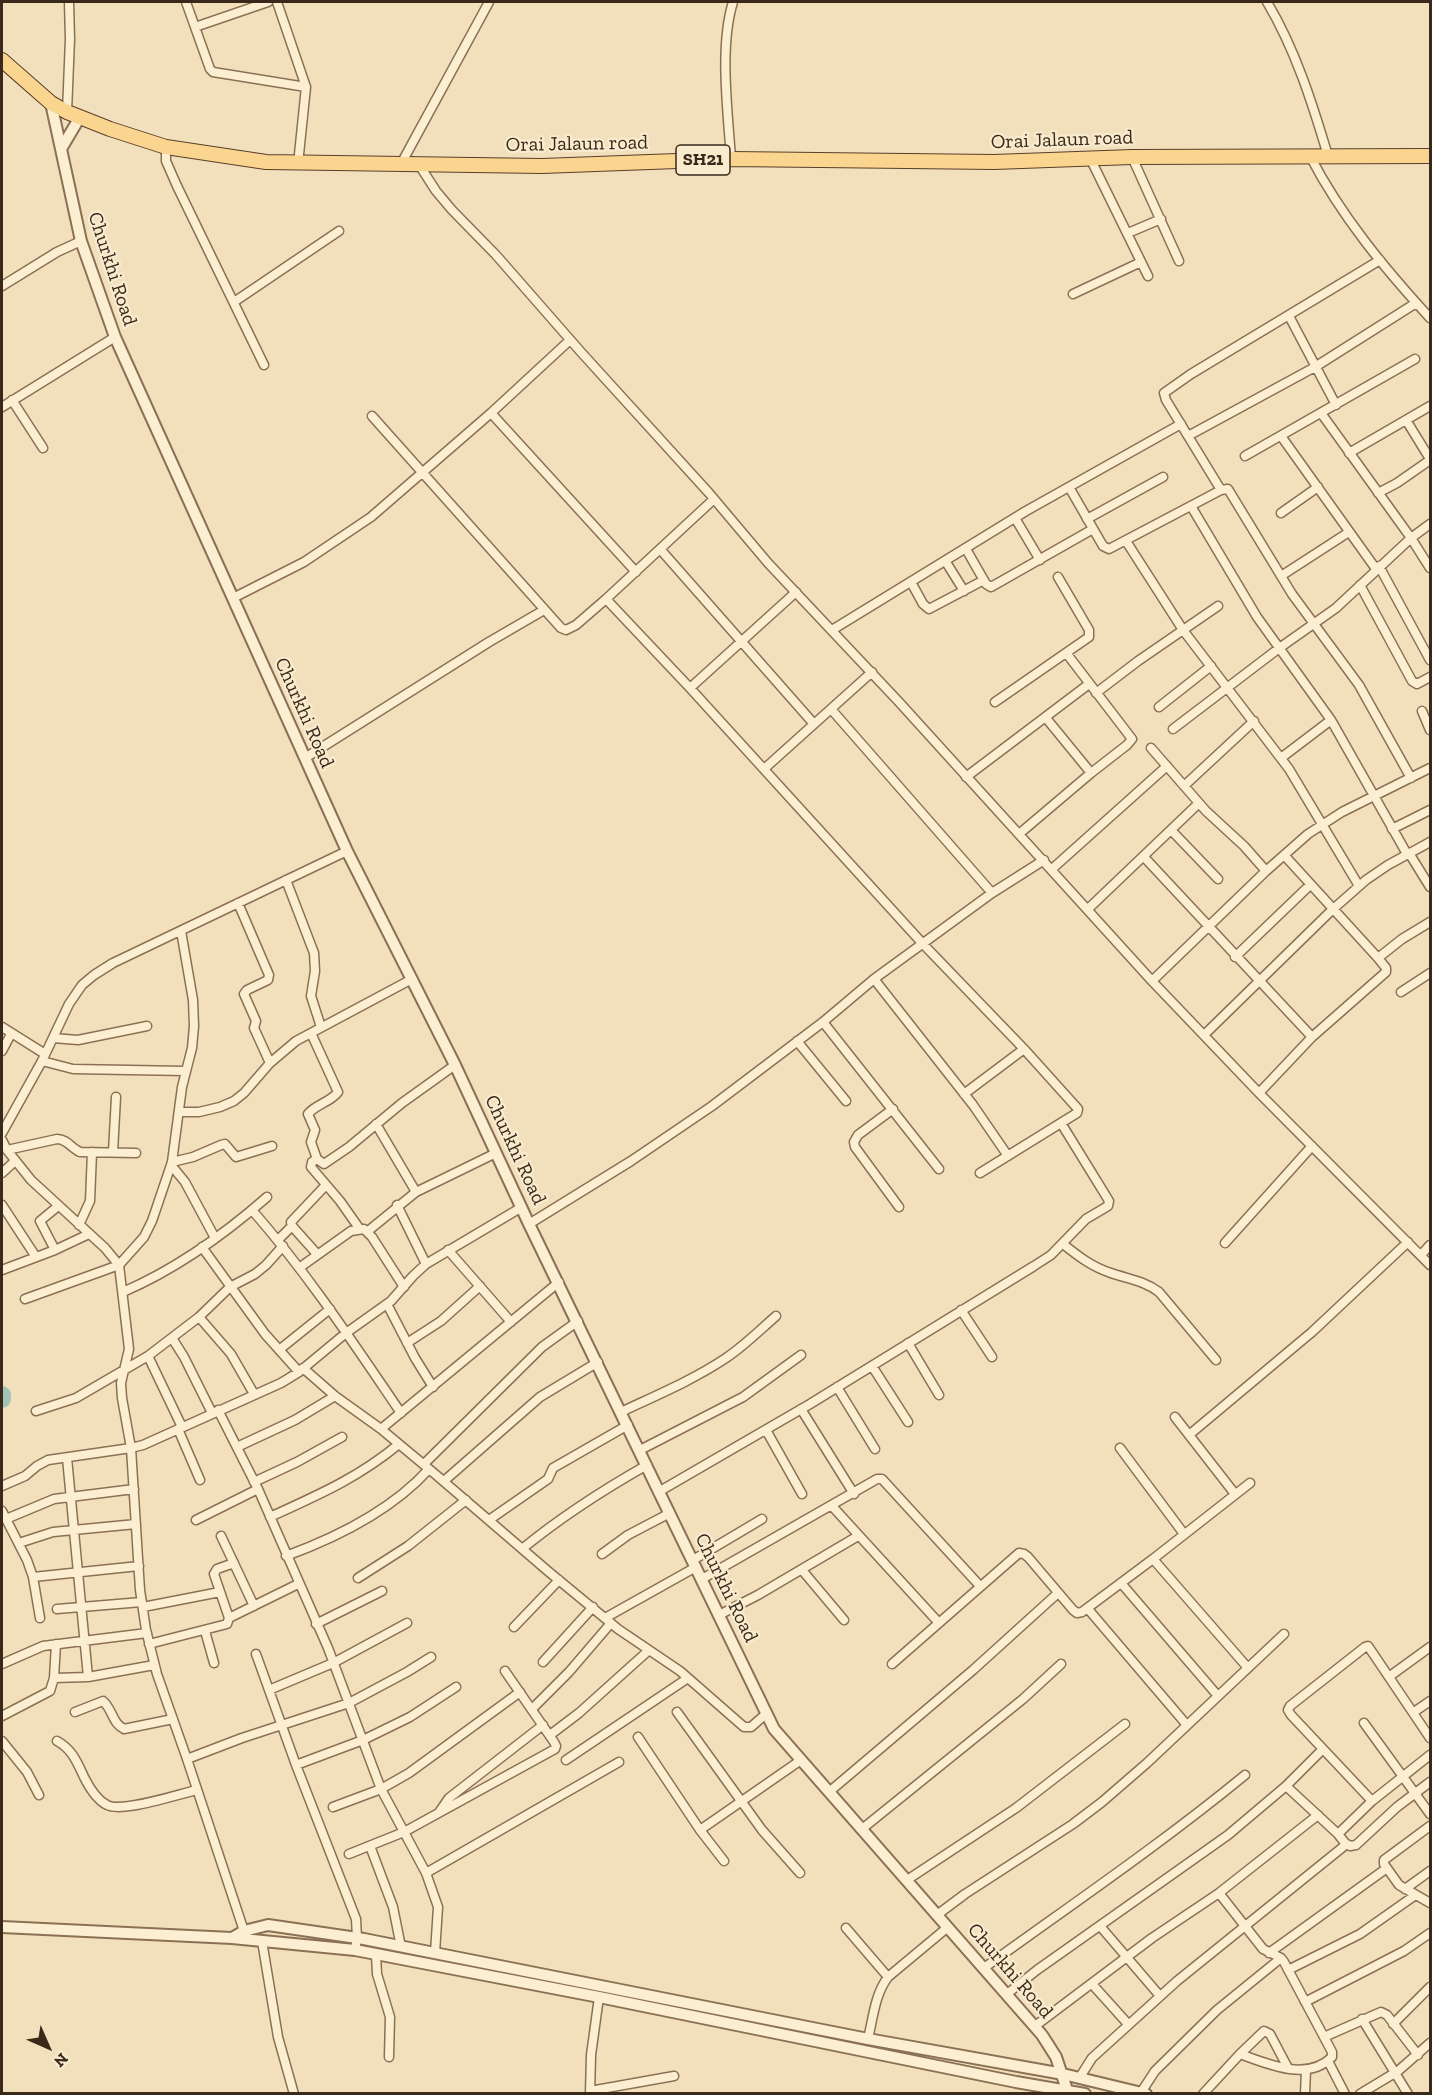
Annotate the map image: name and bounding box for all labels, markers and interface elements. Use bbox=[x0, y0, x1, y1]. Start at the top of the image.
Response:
street label: Orai Jalaun road bbox=[990, 126, 1134, 154]
street label: Orai Jalaun road bbox=[506, 131, 648, 157]
road number: SH21 bbox=[676, 145, 730, 175]
street label: Churkhi Road bbox=[82, 209, 142, 329]
street label: Churkhi Road bbox=[269, 654, 339, 772]
street label: Churkhi Road bbox=[479, 1091, 551, 1209]
street label: Churkhi Road bbox=[689, 1530, 763, 1646]
street label: Churkhi Road bbox=[962, 1918, 1058, 2024]
north arrow bbox=[18, 2017, 78, 2077]
text: N bbox=[50, 2049, 72, 2071]

